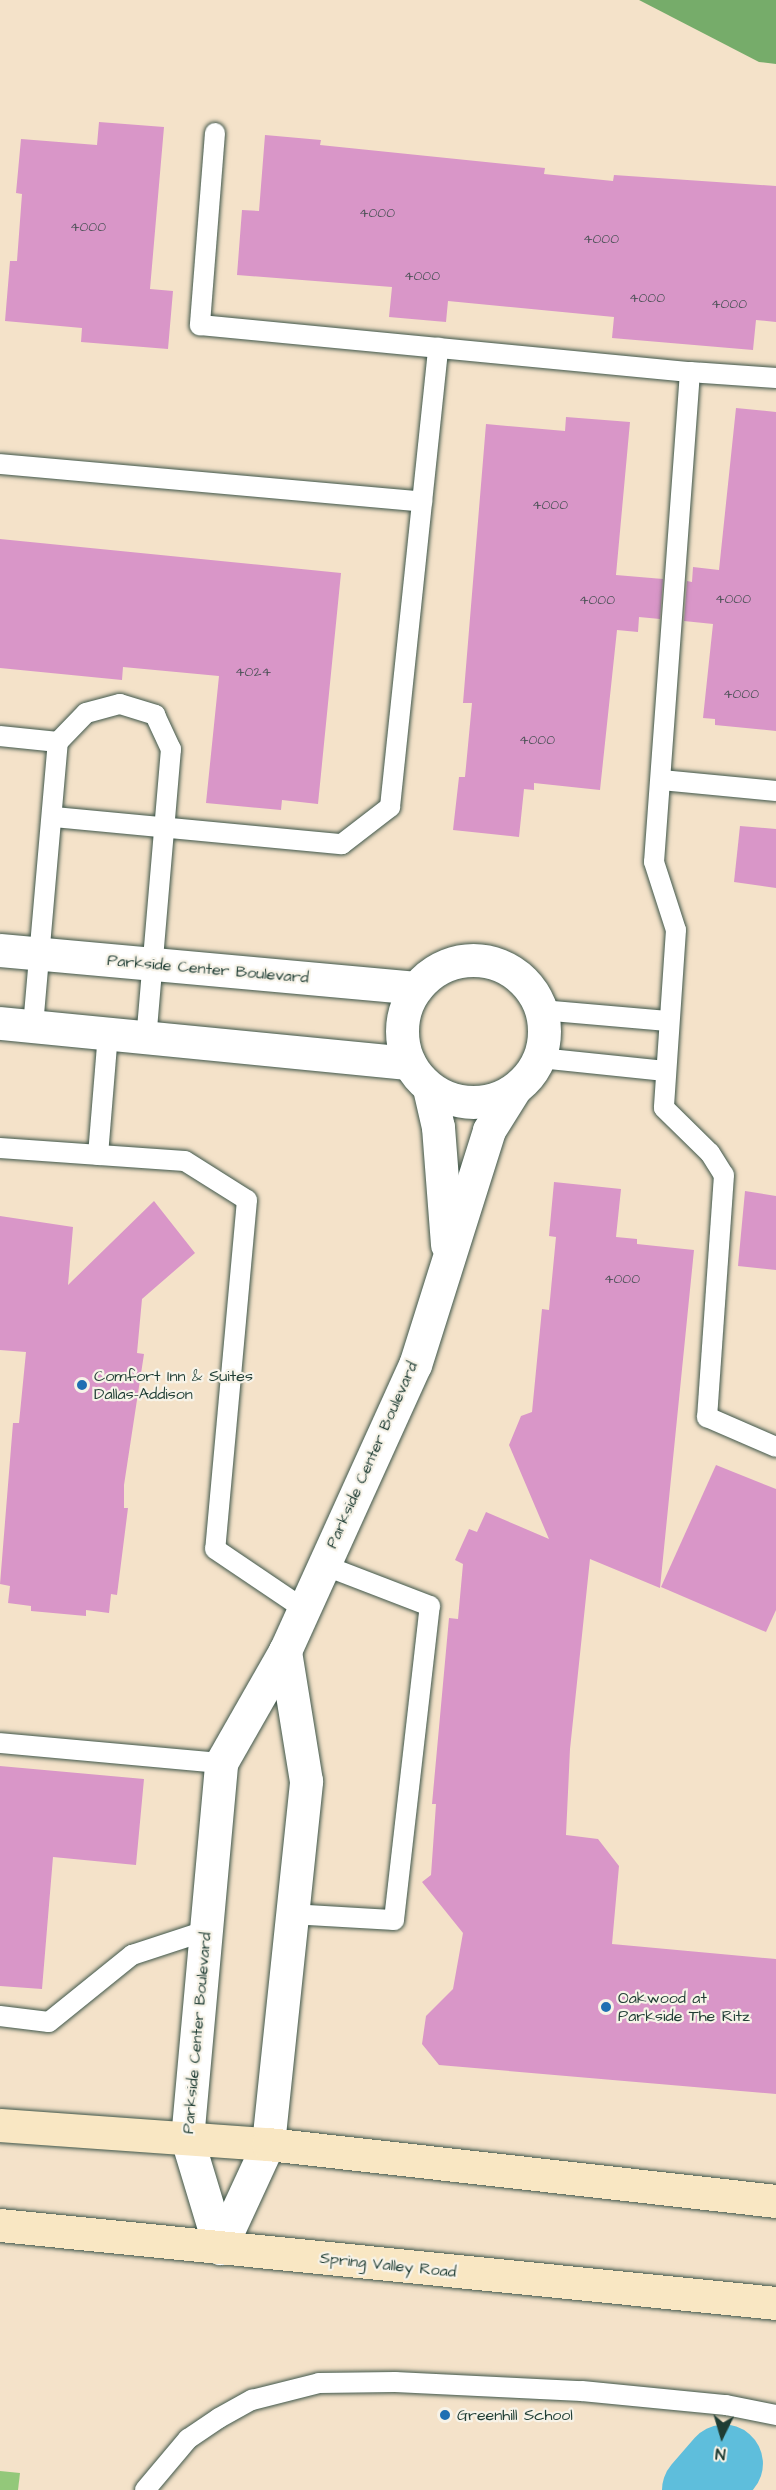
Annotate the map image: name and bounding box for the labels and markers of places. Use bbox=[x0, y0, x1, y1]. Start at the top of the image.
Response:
place label: Comfort Inn & Suites Dallas-Addison bbox=[94, 1366, 253, 1404]
marker: Comfort Inn & Suites Dallas-Addison bbox=[75, 1378, 89, 1392]
place label: Oakwood at Parkside The Ritz bbox=[618, 1988, 750, 2026]
marker: Oakwood at Parkside The Ritz bbox=[599, 2000, 613, 2014]
place label: Greenhill School bbox=[457, 2405, 573, 2425]
marker: Greenhill School bbox=[438, 2408, 452, 2422]

